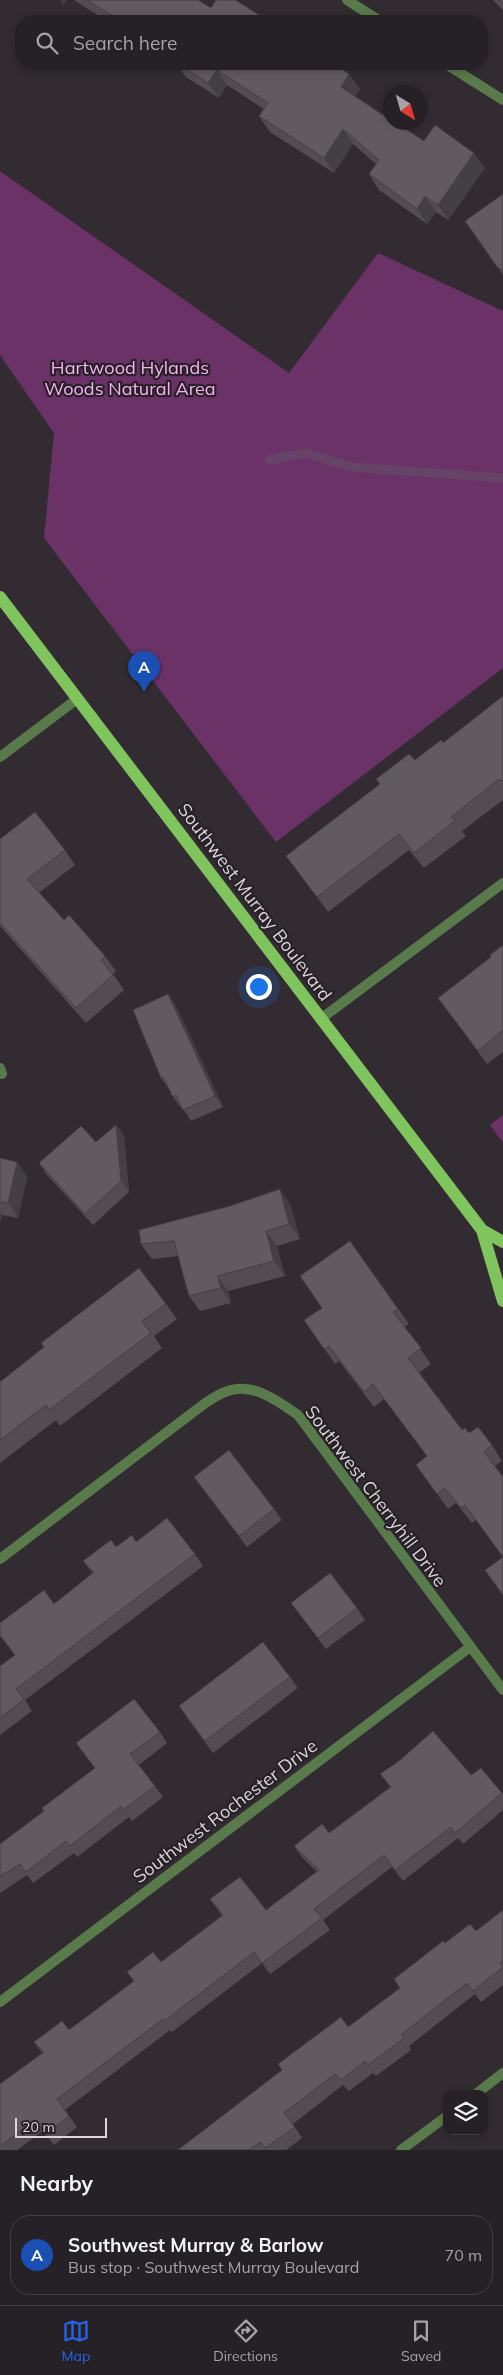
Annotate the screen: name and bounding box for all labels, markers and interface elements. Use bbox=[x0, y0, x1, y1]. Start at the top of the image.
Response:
search box bbox=[15, 15, 488, 70]
icon: search bbox=[33, 29, 61, 57]
text: Search here bbox=[73, 31, 177, 55]
north arrow bbox=[383, 85, 428, 130]
park label: Hartwood Hylands Woods Natural Area bbox=[44, 356, 216, 400]
pin: A bbox=[128, 651, 160, 692]
street label: Southwest Murray Boulevard bbox=[173, 799, 337, 1005]
your location bbox=[246, 974, 272, 1000]
street label: Southwest Cherryhill Drive bbox=[300, 1401, 452, 1591]
street label: Southwest Rochester Drive bbox=[128, 1734, 322, 1888]
map controls bbox=[443, 2090, 488, 2135]
button: layers bbox=[443, 2090, 488, 2135]
scale bar bbox=[15, 2115, 108, 2138]
text: 20 m bbox=[22, 2118, 55, 2136]
text: Nearby bbox=[20, 2170, 93, 2196]
text: Southwest Murray & Barlow bbox=[68, 2233, 324, 2257]
text: A bbox=[31, 2245, 43, 2265]
text: 70 m bbox=[445, 2245, 482, 2265]
text: Bus stop · Southwest Murray Boulevard bbox=[68, 2257, 359, 2277]
tab: Map bbox=[62, 2317, 90, 2365]
tab: Directions bbox=[213, 2317, 278, 2365]
tab: Saved bbox=[401, 2317, 441, 2365]

